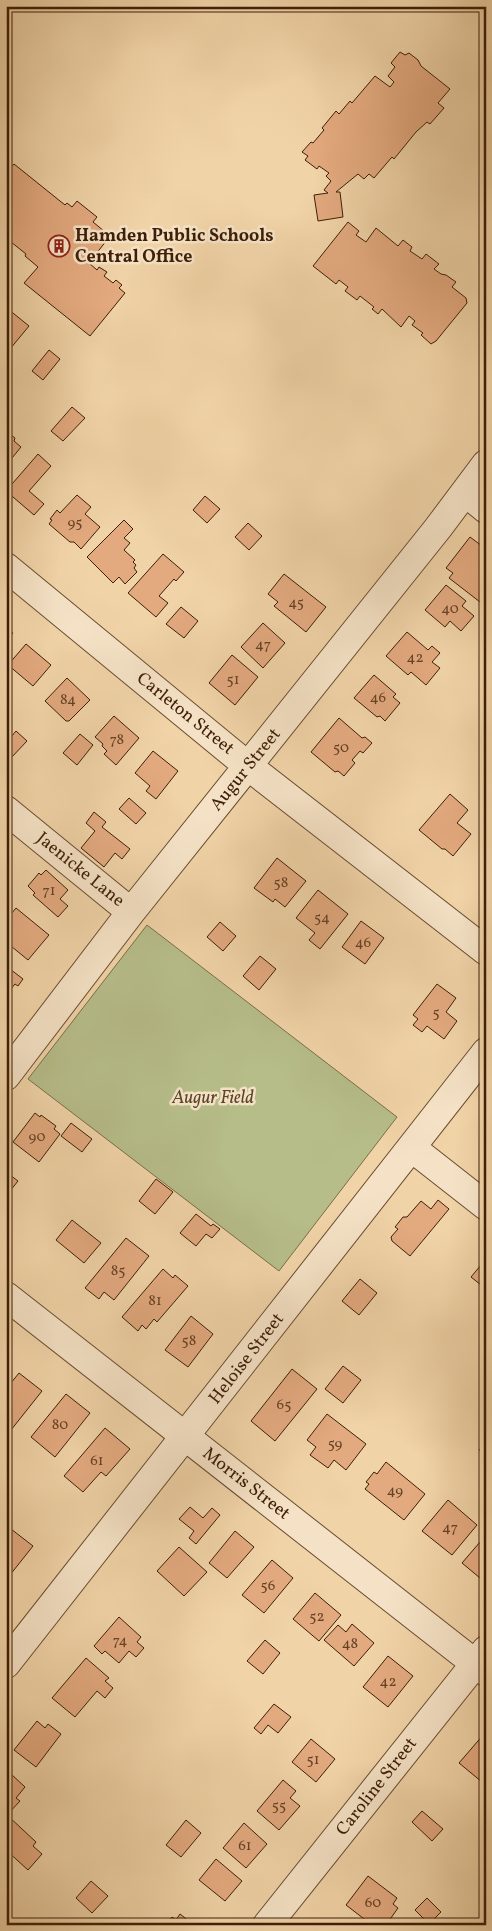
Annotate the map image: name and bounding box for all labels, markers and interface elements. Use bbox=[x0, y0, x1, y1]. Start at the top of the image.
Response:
place label: Hamden Public Schools Central Office bbox=[75, 224, 274, 270]
building icon: Hamden Public Schools Central Office bbox=[47, 234, 71, 258]
house number: 95 bbox=[68, 513, 82, 534]
house number: 45 bbox=[288, 593, 304, 614]
house number: 40 bbox=[441, 599, 459, 620]
house number: 47 bbox=[255, 635, 271, 656]
house number: 42 bbox=[406, 648, 424, 669]
street label: Carleton Street bbox=[131, 667, 239, 761]
house number: 51 bbox=[226, 670, 240, 691]
house number: 46 bbox=[370, 688, 386, 709]
house number: 84 bbox=[60, 690, 76, 711]
street label: Augur Street bbox=[205, 723, 287, 817]
house number: 78 bbox=[110, 730, 124, 751]
house number: 50 bbox=[333, 738, 349, 759]
street label: Jaenicke Lane bbox=[30, 827, 130, 913]
house number: 58 bbox=[274, 873, 288, 894]
house number: 71 bbox=[42, 881, 56, 902]
house number: 54 bbox=[314, 908, 330, 929]
house number: 46 bbox=[355, 933, 371, 954]
house number: 5 bbox=[432, 1003, 440, 1024]
park label: Augur Field bbox=[171, 1086, 254, 1111]
house number: 90 bbox=[28, 1127, 46, 1148]
house number: 85 bbox=[111, 1261, 125, 1282]
house number: 81 bbox=[148, 1291, 162, 1312]
street label: Heloise Street bbox=[203, 1308, 291, 1410]
house number: 58 bbox=[182, 1331, 196, 1352]
house number: 65 bbox=[277, 1395, 291, 1416]
house number: 80 bbox=[52, 1415, 68, 1436]
house number: 59 bbox=[328, 1434, 343, 1455]
street label: Morris Street bbox=[197, 1442, 295, 1526]
house number: 61 bbox=[90, 1451, 104, 1472]
house number: 49 bbox=[387, 1481, 403, 1502]
house number: 47 bbox=[442, 1518, 458, 1539]
house number: 56 bbox=[261, 1576, 275, 1597]
house number: 52 bbox=[309, 1607, 325, 1628]
house number: 74 bbox=[113, 1631, 127, 1652]
house number: 48 bbox=[342, 1634, 358, 1655]
house number: 42 bbox=[379, 1672, 397, 1693]
street label: Caroline Street bbox=[331, 1733, 423, 1841]
house number: 51 bbox=[306, 1750, 320, 1771]
house number: 55 bbox=[272, 1796, 286, 1817]
house number: 61 bbox=[238, 1836, 252, 1857]
house number: 60 bbox=[365, 1893, 381, 1914]

